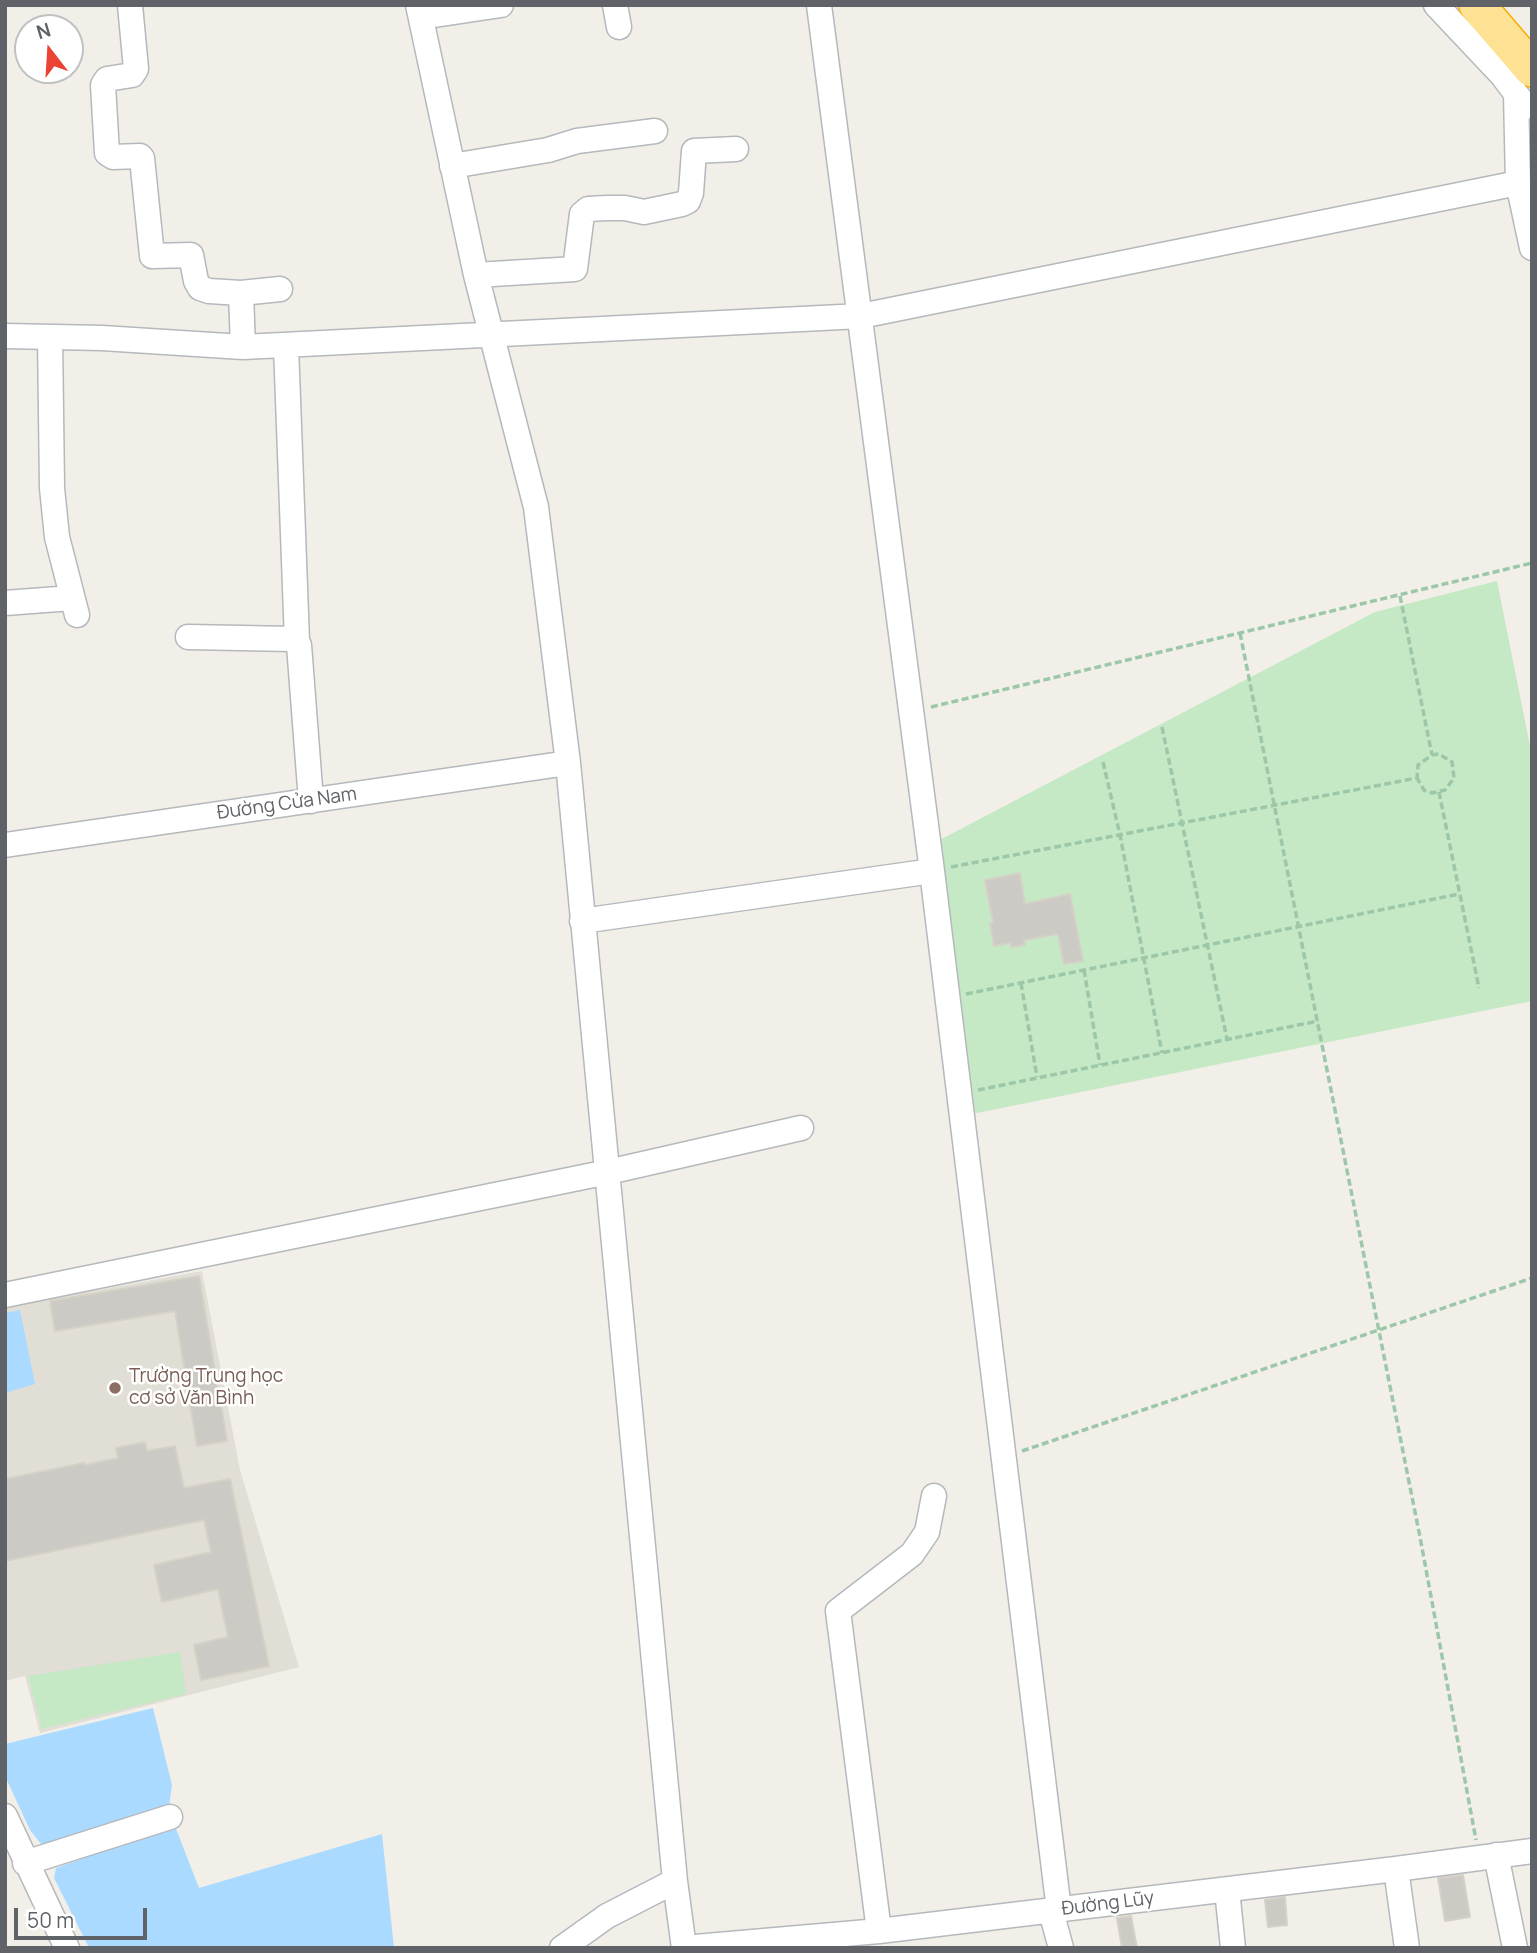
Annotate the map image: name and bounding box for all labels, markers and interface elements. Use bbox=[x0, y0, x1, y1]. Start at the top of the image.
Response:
north arrow bbox=[14, 14, 84, 84]
text: N bbox=[33, 16, 54, 45]
street label: Đường Cửa Nam bbox=[216, 783, 358, 825]
place label: Trường Trung học cơ sở Văn Bình bbox=[129, 1366, 283, 1410]
marker: Trường Trung học cơ sở Văn Bình bbox=[107, 1380, 123, 1396]
street label: Đường Lũy bbox=[1061, 1887, 1155, 1921]
scale bar bbox=[18, 1894, 150, 1938]
text: 50 m bbox=[27, 1906, 74, 1934]

